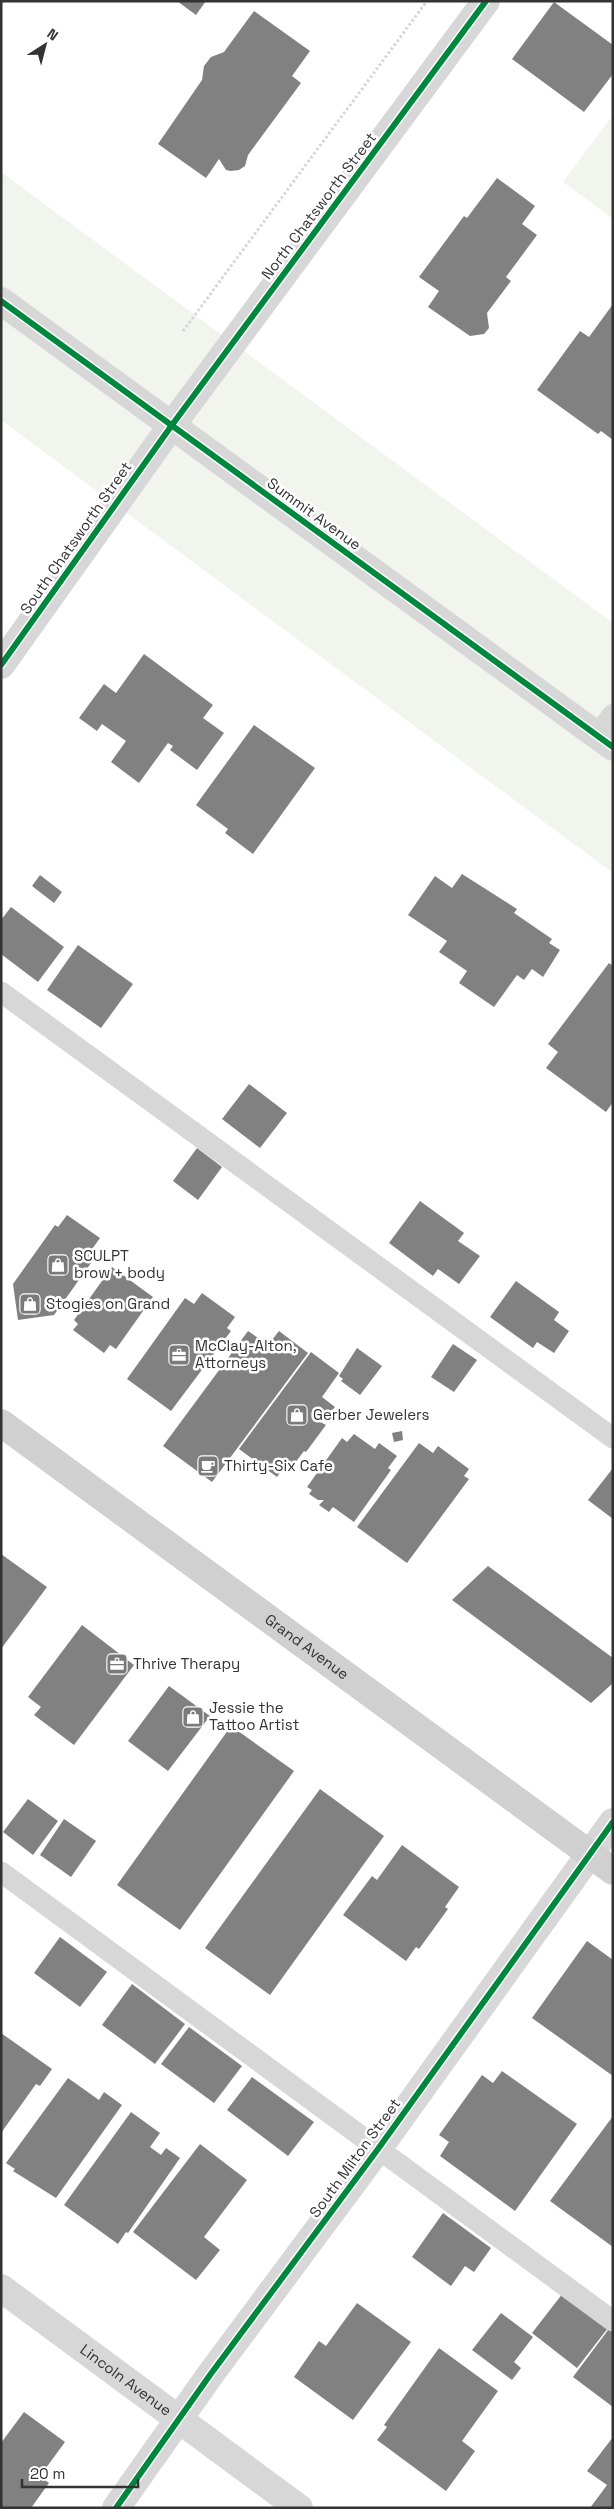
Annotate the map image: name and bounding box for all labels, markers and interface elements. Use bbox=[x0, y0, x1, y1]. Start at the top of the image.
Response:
north arrow bbox=[20, 20, 70, 70]
text: N bbox=[44, 24, 62, 45]
street label: North Chatsworth Street bbox=[257, 128, 380, 283]
street label: South Chatsworth Street bbox=[16, 458, 136, 618]
street label: Summit Avenue bbox=[264, 473, 365, 554]
place label: SCULPT brow + body bbox=[74, 1246, 165, 1282]
shop icon: SCULPT brow + body bbox=[46, 1253, 70, 1277]
shop icon: Stogies on Grand bbox=[18, 1292, 42, 1316]
place label: Stogies on Grand bbox=[46, 1294, 170, 1313]
place label: McClay-Alton, Attorneys bbox=[195, 1336, 296, 1372]
office icon: McClay-Alton, Attorneys bbox=[167, 1343, 191, 1367]
shop icon: Gerber Jewelers bbox=[285, 1403, 309, 1427]
place label: Gerber Jewelers bbox=[313, 1405, 430, 1424]
cafe icon: Thirty-Six Cafe bbox=[196, 1454, 220, 1478]
place label: Thirty-Six Cafe bbox=[224, 1456, 333, 1475]
street label: Grand Avenue bbox=[261, 1609, 353, 1684]
office icon: Thrive Therapy bbox=[105, 1652, 129, 1676]
place label: Thrive Therapy bbox=[133, 1654, 240, 1673]
place label: Jessie the Tattoo Artist bbox=[209, 1698, 299, 1734]
shop icon: Jessie the Tattoo Artist bbox=[181, 1705, 205, 1729]
street label: South Milton Street bbox=[305, 2094, 404, 2221]
street label: Lincoln Avenue bbox=[77, 2340, 176, 2420]
scale bar bbox=[22, 2456, 139, 2488]
text: 20 m bbox=[30, 2464, 65, 2483]

